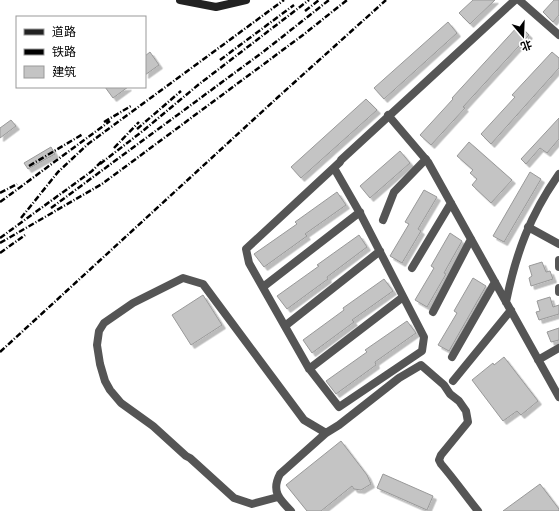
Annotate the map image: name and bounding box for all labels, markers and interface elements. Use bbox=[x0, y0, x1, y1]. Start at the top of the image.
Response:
legend bbox=[16, 16, 146, 88]
north arrow bbox=[503, 16, 543, 56]
text: 道路 bbox=[52, 25, 76, 39]
text: 北 bbox=[519, 37, 533, 53]
text: 铁路 bbox=[52, 45, 76, 59]
text: 建筑 bbox=[52, 65, 76, 79]

